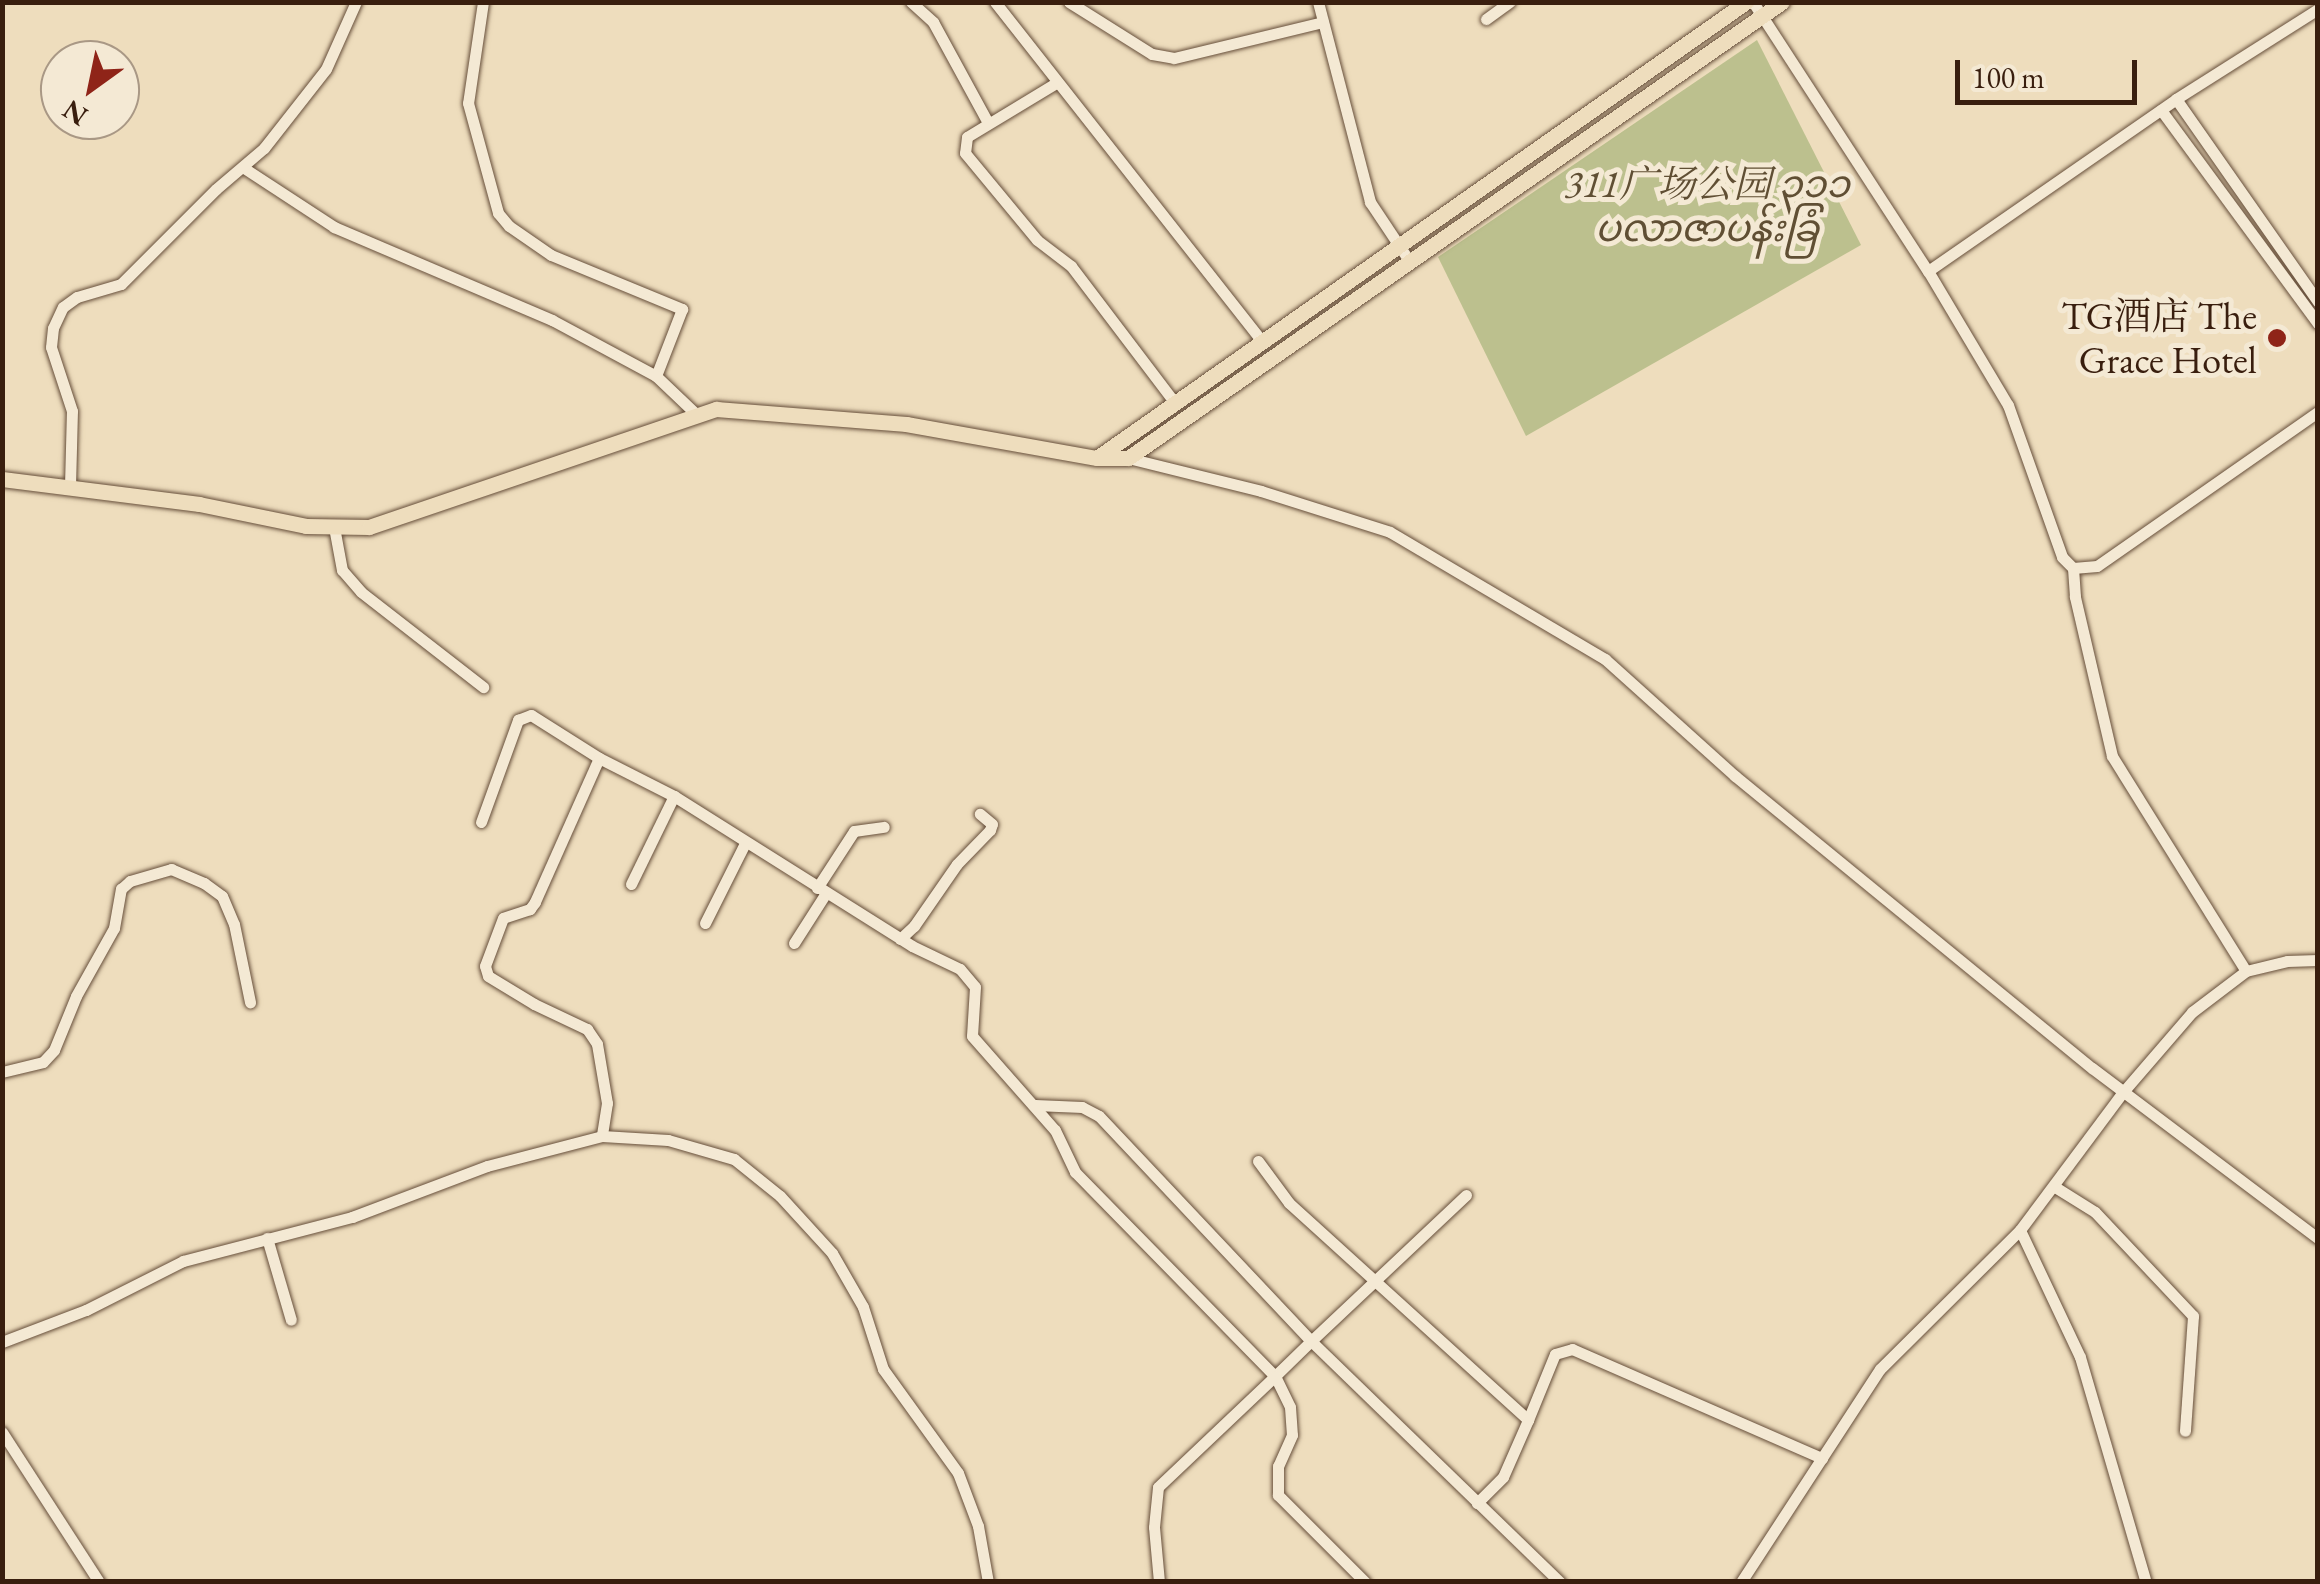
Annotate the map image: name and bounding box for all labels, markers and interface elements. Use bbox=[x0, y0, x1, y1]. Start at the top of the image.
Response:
north arrow bbox=[40, 40, 140, 140]
scale bar bbox=[1960, 40, 2142, 102]
text: 100 m bbox=[1972, 58, 2045, 97]
text: N bbox=[55, 92, 94, 135]
park label: 311广场公园 ၃၁၁ ပလာဇာပန်းခြံ bbox=[1564, 161, 1850, 250]
place label: TG酒店 The Grace Hotel bbox=[2061, 293, 2257, 382]
marker: TG酒店 The Grace Hotel bbox=[2266, 327, 2288, 349]

